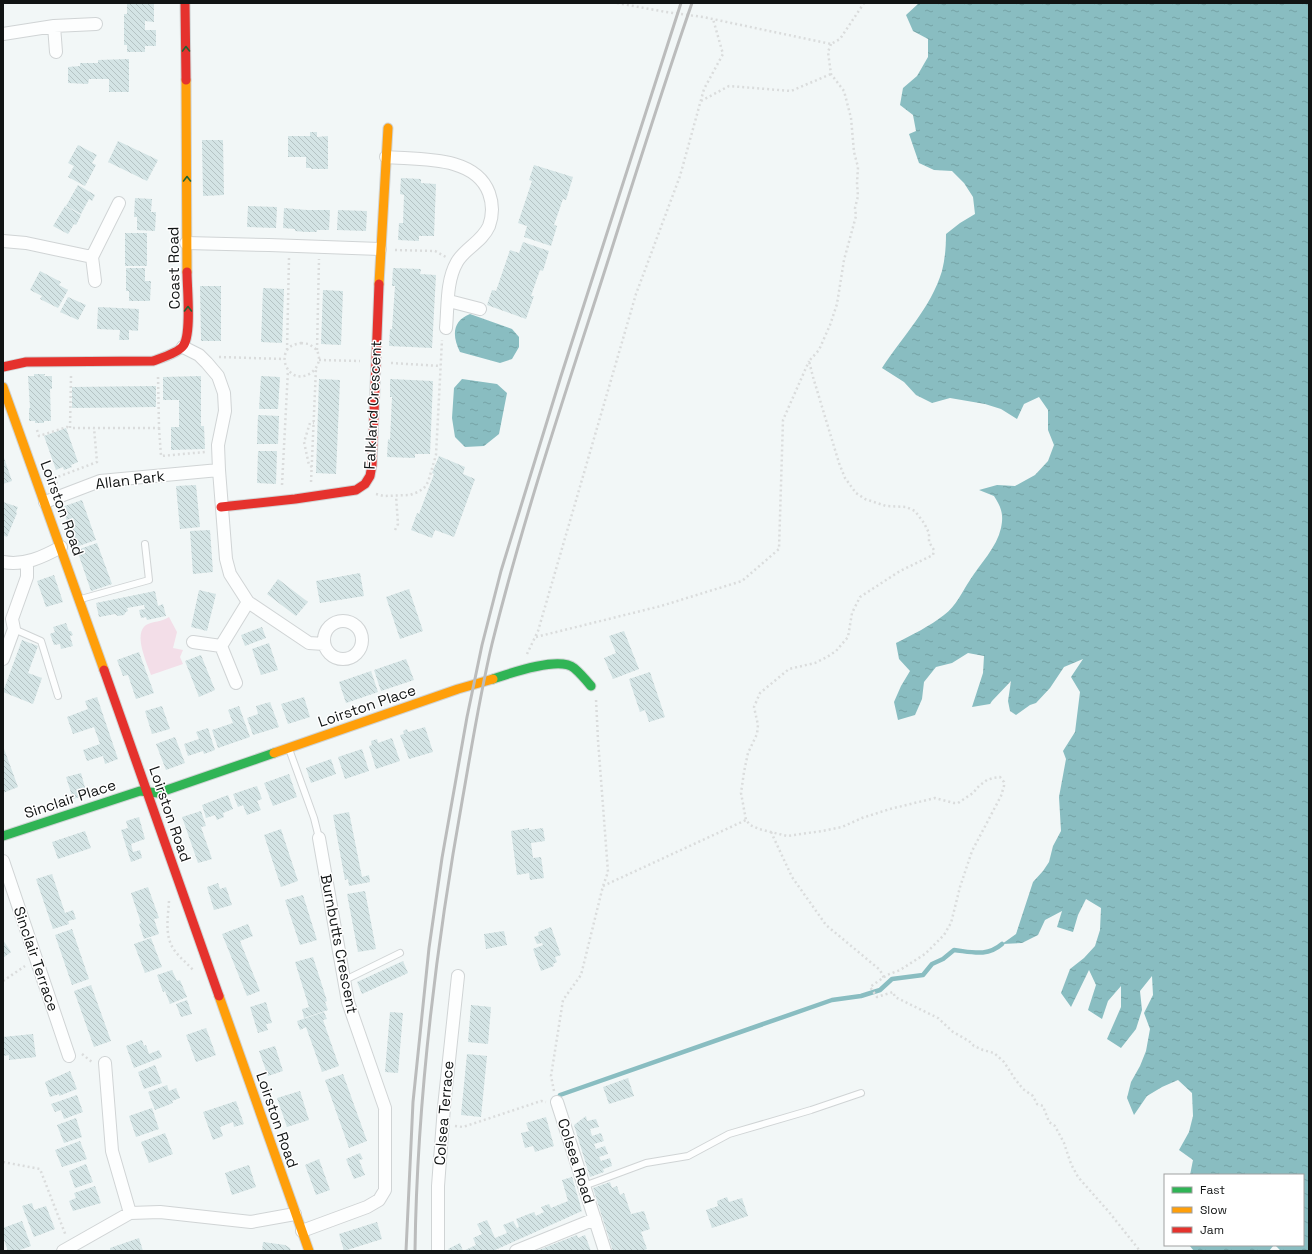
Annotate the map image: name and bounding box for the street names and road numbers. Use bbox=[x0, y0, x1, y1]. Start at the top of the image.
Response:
street label: Coast Road bbox=[163, 226, 184, 310]
street label: Falkland Crescent bbox=[360, 340, 385, 470]
street label: Loirston Road bbox=[36, 458, 89, 558]
street label: Allan Park bbox=[94, 466, 166, 493]
street label: Loirston Place bbox=[315, 680, 418, 731]
street label: Loirston Road bbox=[145, 763, 196, 864]
street label: Sinclair Place bbox=[22, 775, 118, 822]
street label: Burnbutts Crescent bbox=[317, 872, 362, 1015]
street label: Sinclair Terrace bbox=[10, 904, 63, 1014]
street label: Colsea Terrace bbox=[429, 1060, 458, 1166]
street label: Loirston Road bbox=[252, 1069, 303, 1170]
street label: Colsea Road bbox=[554, 1116, 599, 1206]

